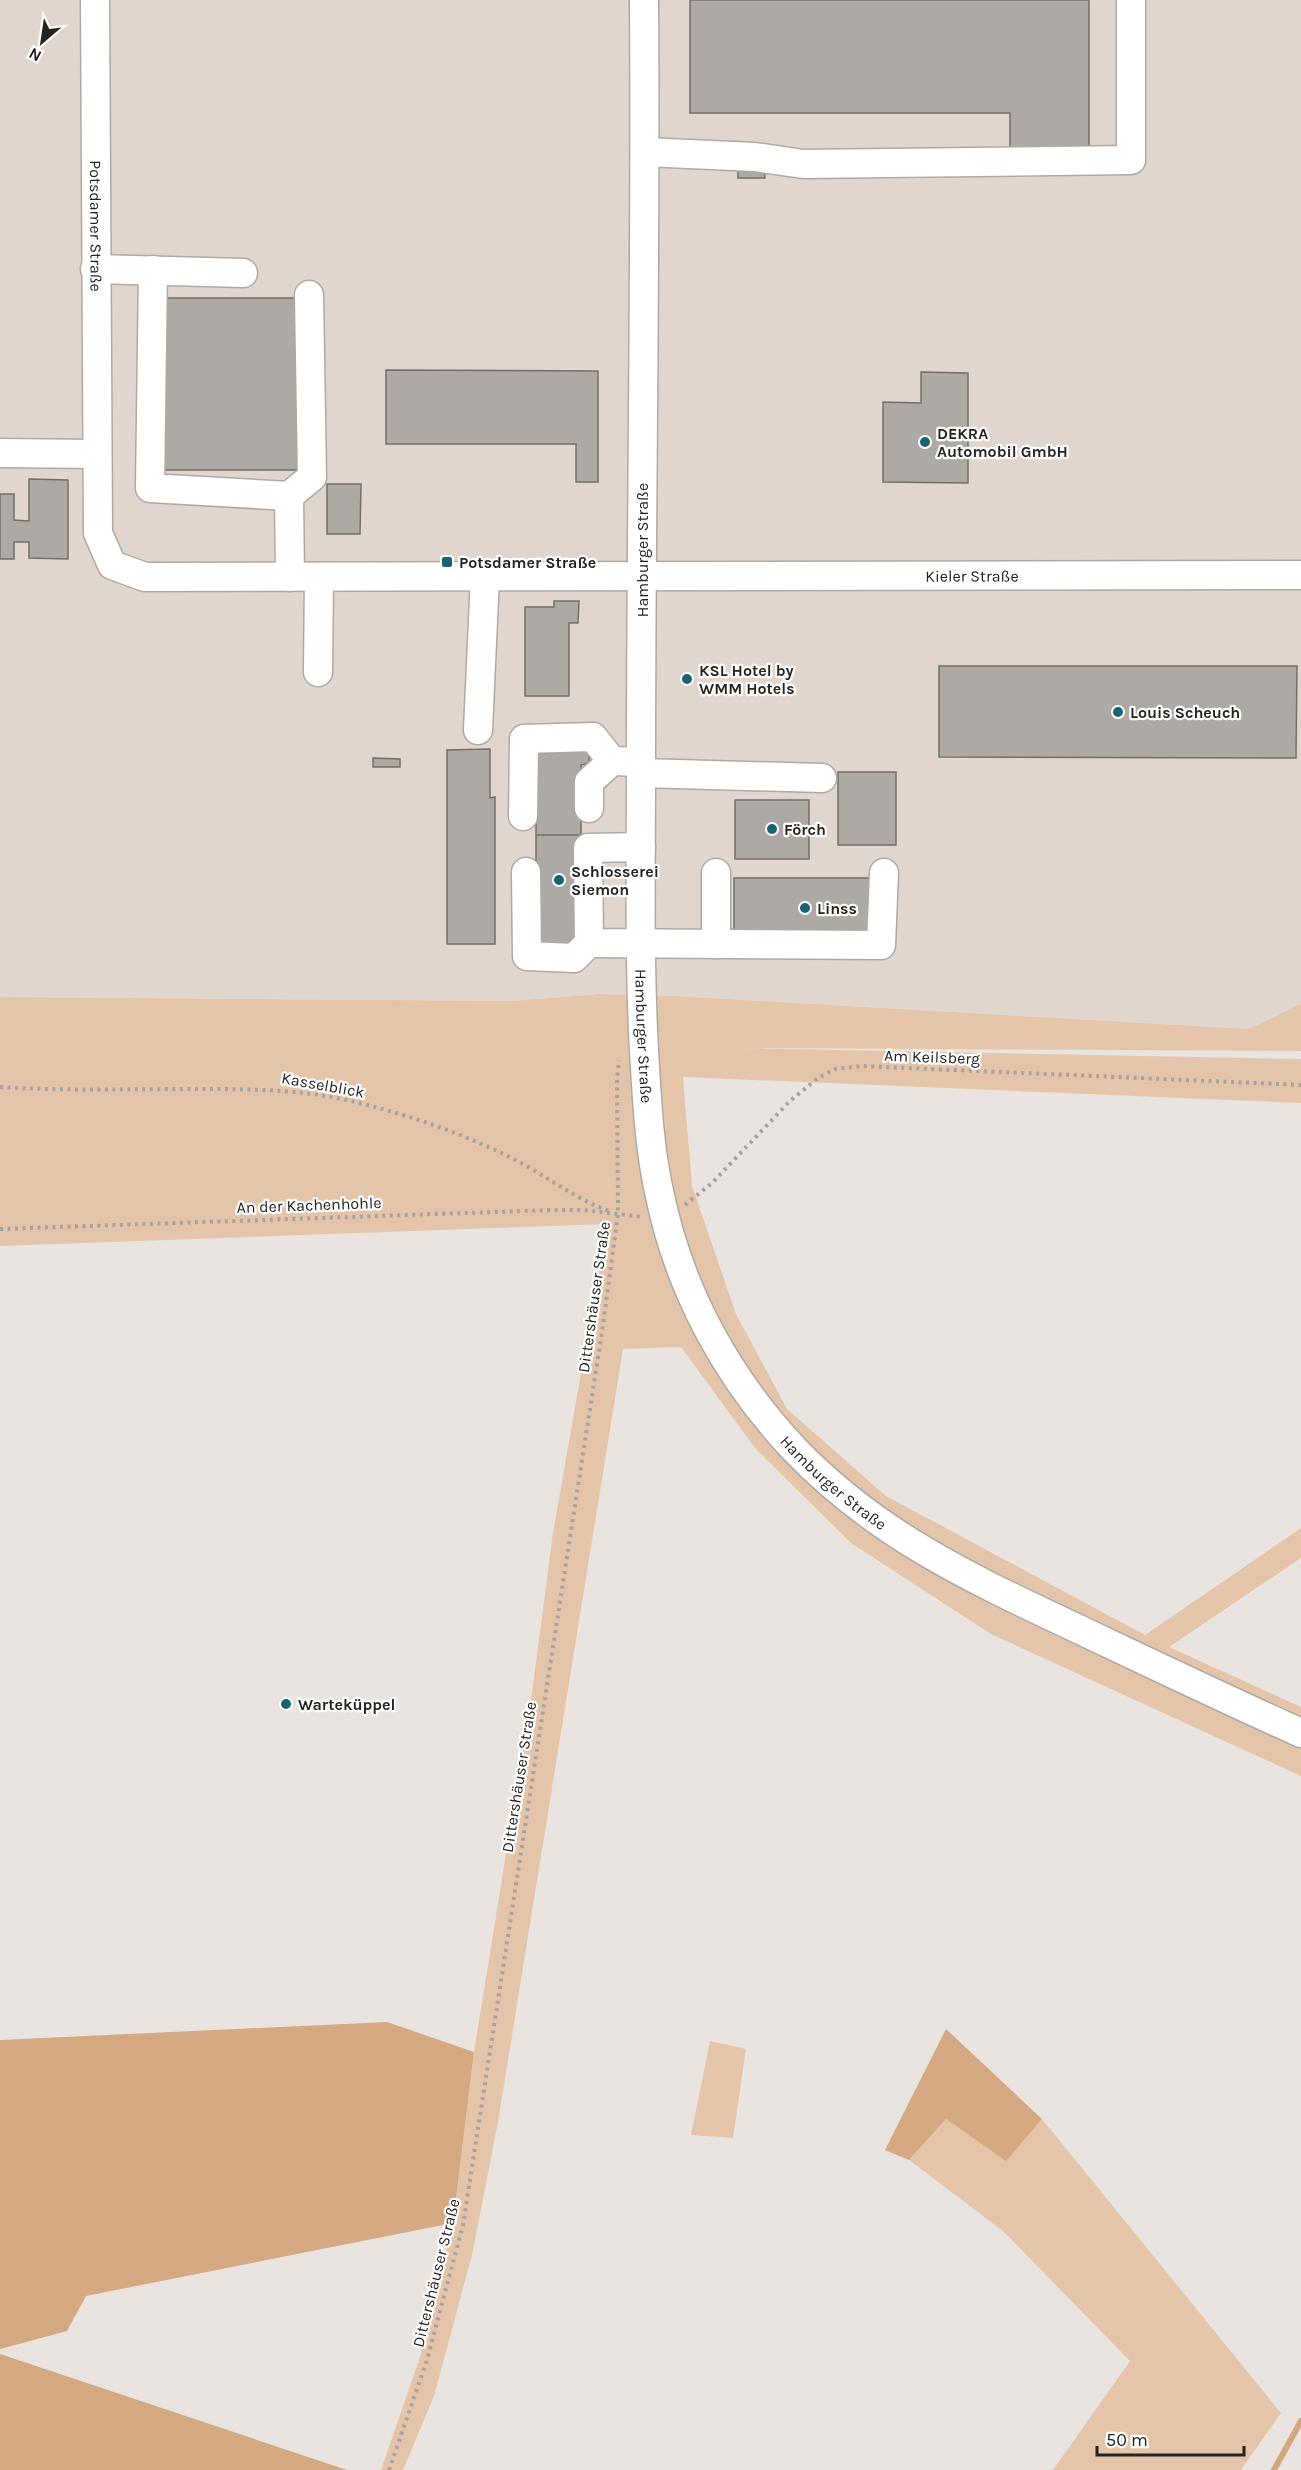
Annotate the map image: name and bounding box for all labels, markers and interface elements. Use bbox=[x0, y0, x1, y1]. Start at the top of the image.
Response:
north arrow bbox=[12, 12, 72, 72]
text: N bbox=[25, 44, 45, 66]
street label: Potsdamer Straße bbox=[86, 160, 106, 292]
place label: DEKRA Automobil GmbH bbox=[937, 424, 1068, 461]
marker: DEKRA Automobil GmbH bbox=[918, 435, 932, 449]
street label: Hamburger Straße bbox=[633, 483, 652, 617]
place label: Potsdamer Straße bbox=[459, 553, 596, 572]
marker: Potsdamer Straße bbox=[440, 555, 454, 569]
street label: Kieler Straße bbox=[925, 566, 1019, 585]
place label: KSL Hotel by WMM Hotels bbox=[699, 661, 795, 698]
marker: KSL Hotel by WMM Hotels bbox=[680, 672, 694, 686]
place label: Louis Scheuch bbox=[1130, 703, 1240, 722]
marker: Louis Scheuch bbox=[1111, 705, 1125, 719]
place label: Förch bbox=[784, 820, 826, 839]
marker: Förch bbox=[765, 822, 779, 836]
place label: Schlosserei Siemon bbox=[571, 862, 659, 899]
marker: Schlosserei Siemon bbox=[552, 873, 566, 887]
place label: Linss bbox=[817, 899, 857, 918]
marker: Linss bbox=[798, 901, 812, 915]
street label: Hamburger Straße bbox=[632, 969, 657, 1104]
street label: Am Keilsberg bbox=[884, 1046, 980, 1068]
street label: Kasselblick bbox=[280, 1068, 366, 1102]
street label: An der Kachenhohle bbox=[236, 1193, 382, 1217]
street label: Dittershäuser Straße bbox=[574, 1220, 614, 1374]
street label: Hamburger Straße bbox=[777, 1431, 890, 1534]
place label: Warteküppel bbox=[298, 1695, 395, 1714]
marker: Warteküppel bbox=[279, 1697, 293, 1711]
street label: Dittershäuser Straße bbox=[498, 1700, 540, 1854]
street label: Dittershäuser Straße bbox=[408, 2197, 464, 2349]
scale bar bbox=[1097, 2419, 1244, 2457]
text: 50 m bbox=[1106, 2429, 1148, 2451]

